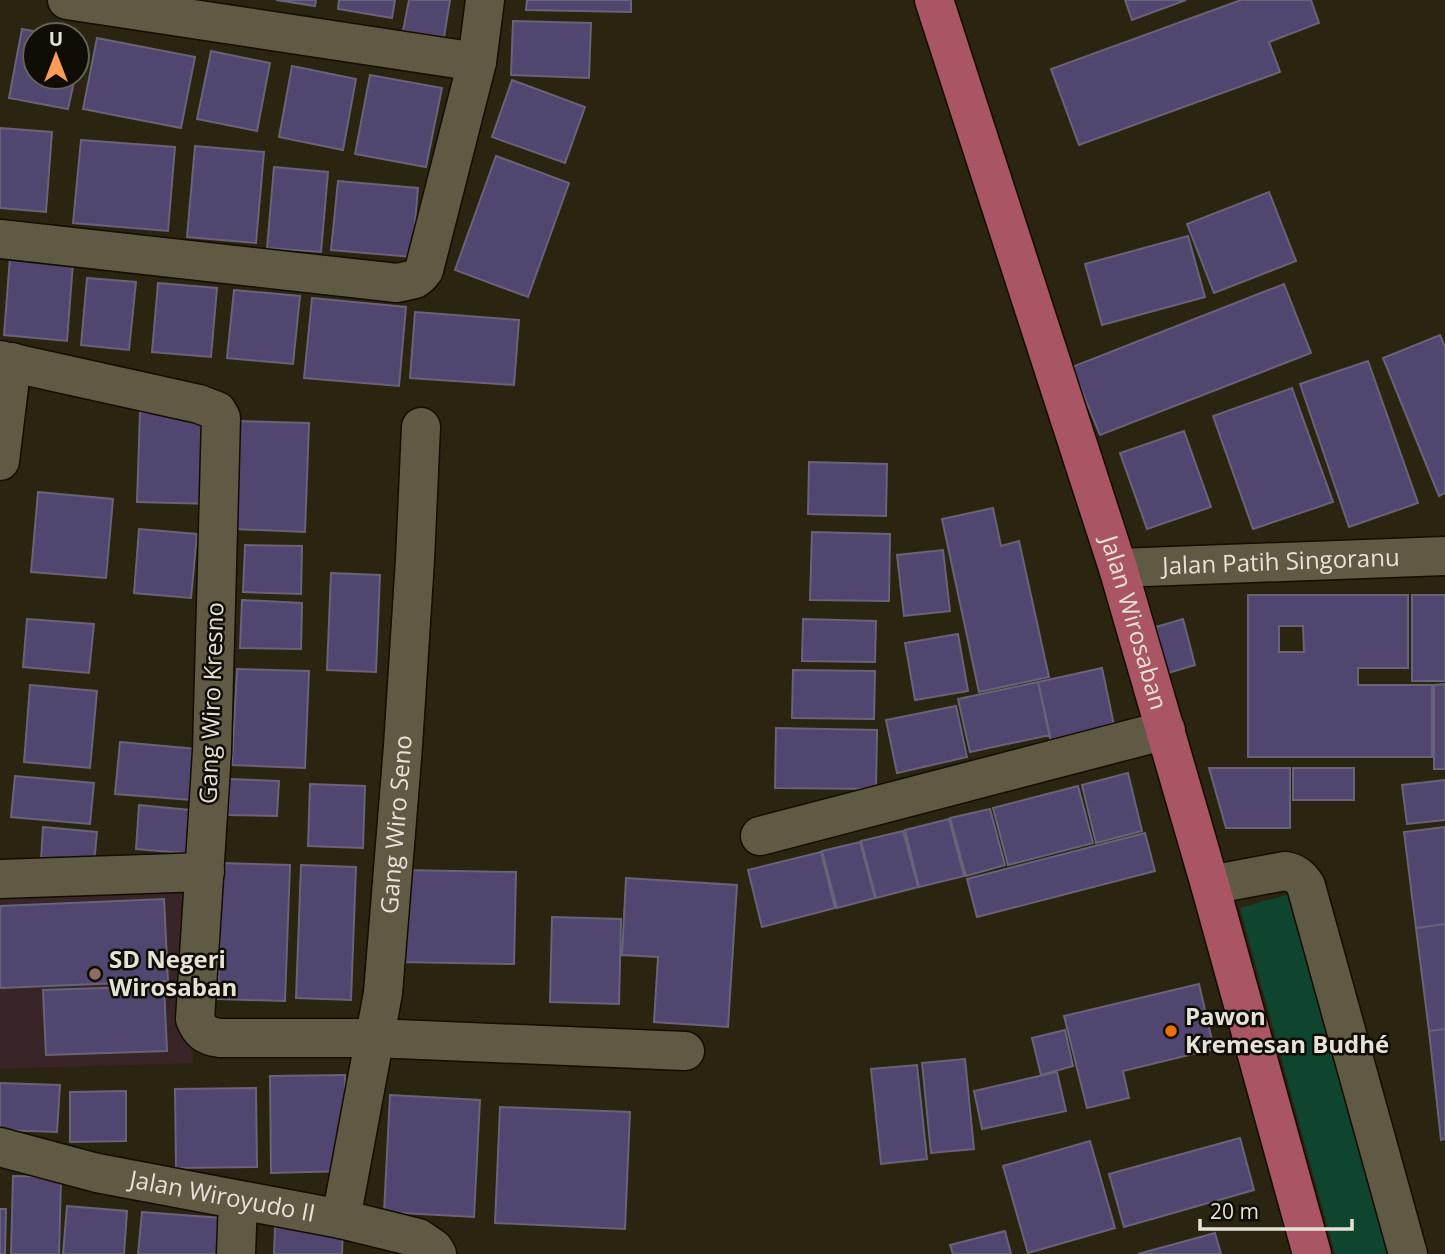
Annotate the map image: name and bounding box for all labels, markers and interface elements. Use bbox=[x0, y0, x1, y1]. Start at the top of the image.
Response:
north arrow bbox=[21, 21, 91, 91]
text: U bbox=[49, 26, 63, 52]
street label: Jalan Wirosaban bbox=[1093, 529, 1176, 713]
street label: Jalan Patih Singoranu bbox=[1160, 540, 1400, 581]
street label: Gang Wiro Kresno bbox=[190, 601, 231, 804]
street label: Gang Wiro Seno bbox=[371, 734, 419, 915]
place label: SD Negeri Wirosaban bbox=[109, 942, 237, 1003]
marker: SD Negeri Wirosaban bbox=[87, 966, 103, 982]
place label: Pawon Kremesan Budhé bbox=[1185, 999, 1389, 1060]
marker: Pawon Kremesan Budhé bbox=[1163, 1023, 1179, 1039]
street label: Jalan Wiroyudo II bbox=[125, 1161, 318, 1229]
scale bar bbox=[1200, 1188, 1352, 1232]
text: 20 m bbox=[1210, 1197, 1259, 1225]

